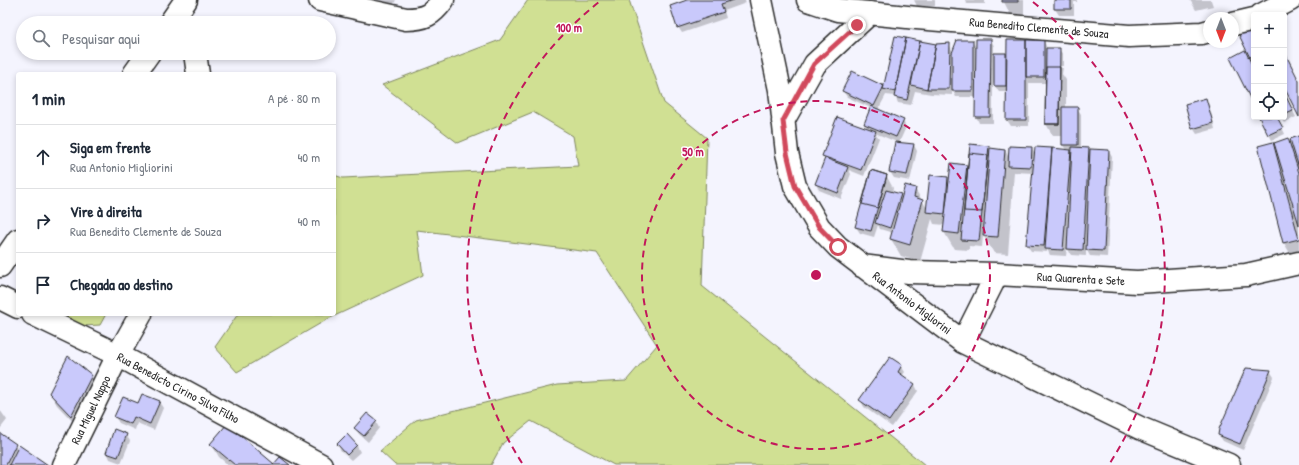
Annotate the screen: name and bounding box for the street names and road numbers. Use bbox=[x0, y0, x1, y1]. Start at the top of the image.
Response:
street label: Rua Benedito Clemente de Souza bbox=[969, 13, 1110, 42]
street label: Rua Antonio Migliorini bbox=[869, 267, 955, 338]
street label: Rua Quarenta e Sete bbox=[1037, 268, 1126, 289]
street label: Rua Benedicto Cirino Silva Filho bbox=[114, 348, 242, 427]
street label: Rua Miguel Nappo bbox=[67, 372, 115, 447]

